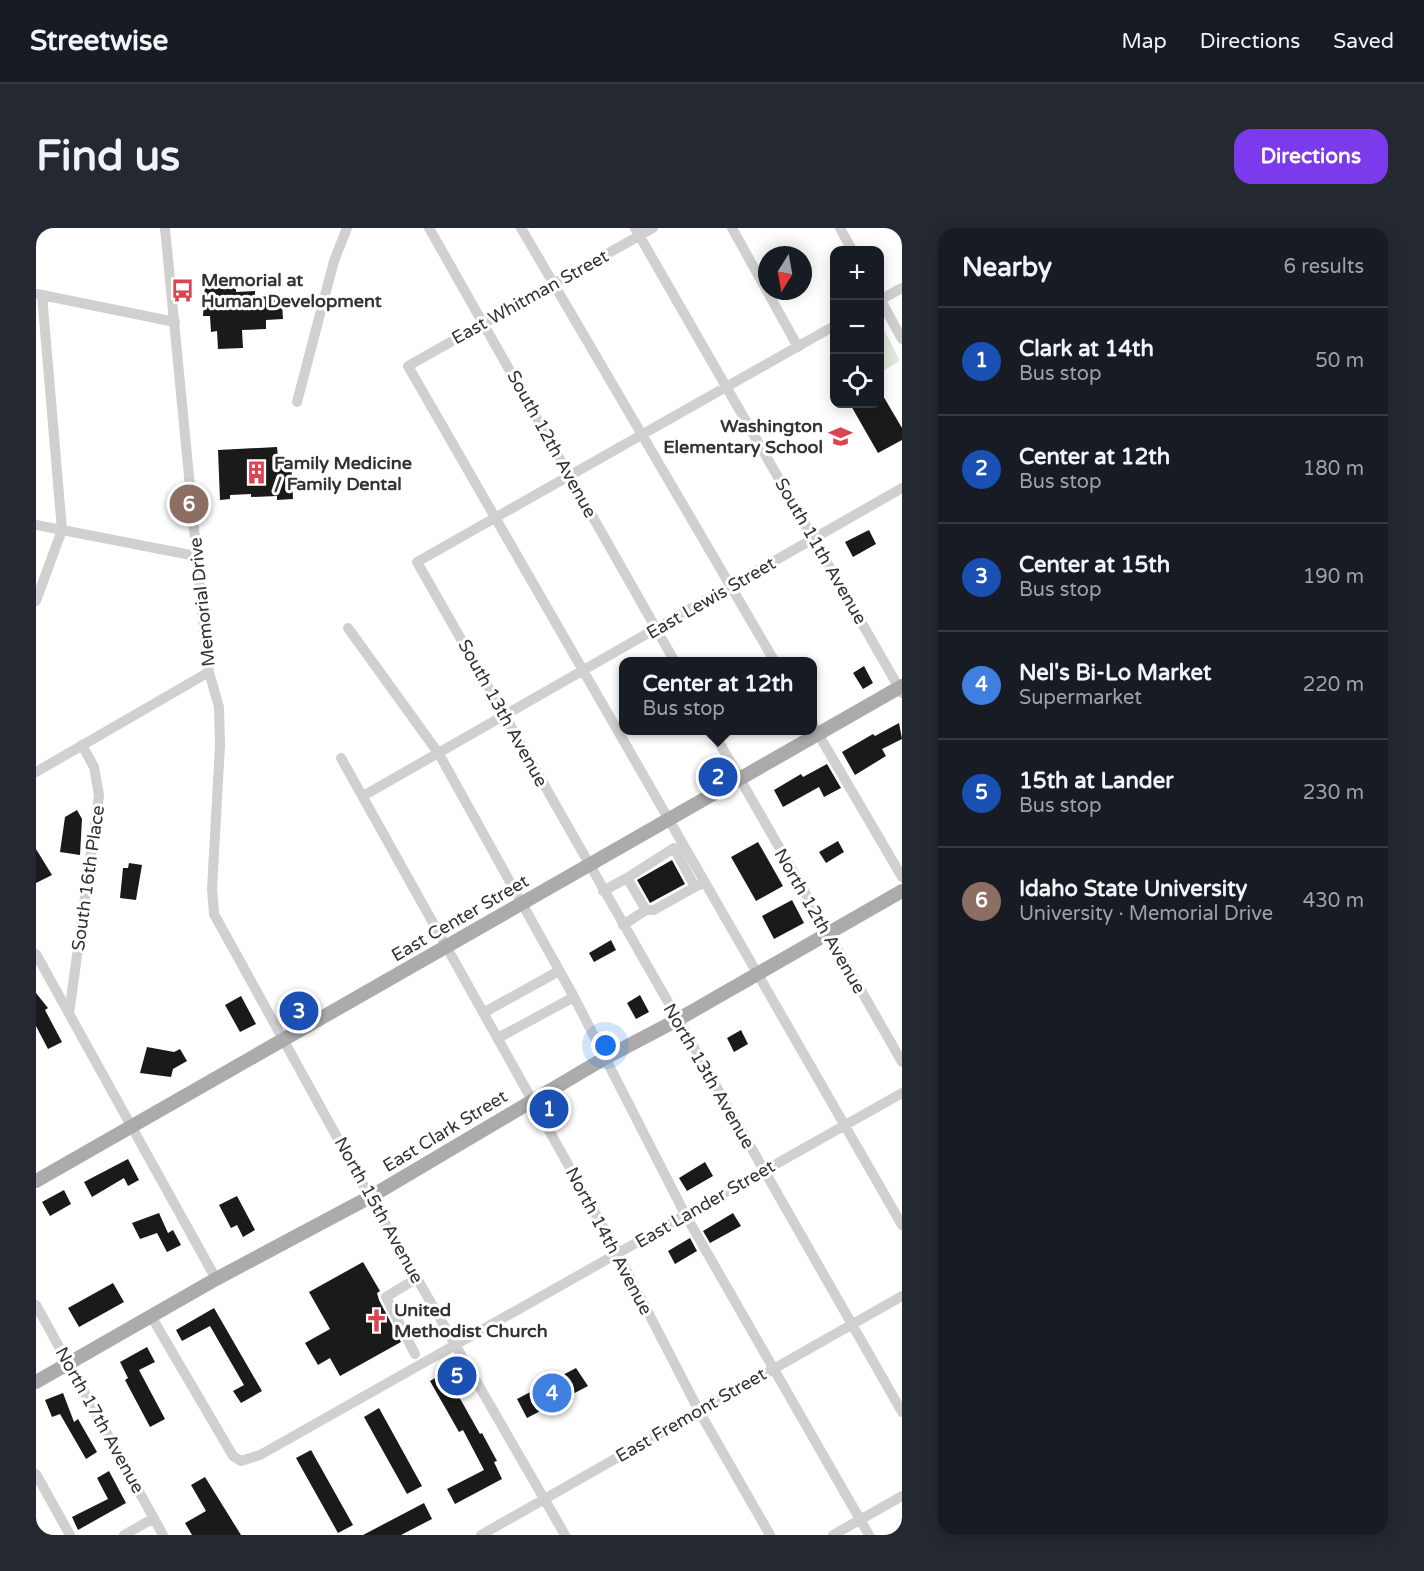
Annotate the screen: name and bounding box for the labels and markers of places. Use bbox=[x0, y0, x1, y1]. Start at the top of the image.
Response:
place label: Memorial at Human Development bbox=[201, 269, 382, 312]
bus stop icon: Memorial at Human Development bbox=[170, 277, 196, 303]
place label: Washington Elementary School bbox=[663, 415, 823, 458]
school or university icon: Washington Elementary School bbox=[828, 423, 854, 449]
place label: Family Medicine / Family Dental bbox=[274, 452, 412, 495]
building icon: Family Medicine / Family Dental bbox=[243, 460, 269, 486]
pin: 6 bbox=[170, 482, 208, 526]
pin: 2 bbox=[698, 754, 738, 800]
pin: 3 bbox=[280, 988, 318, 1034]
pin: 1 bbox=[530, 1086, 568, 1132]
place label: United Methodist Church bbox=[394, 1299, 548, 1342]
church icon: United Methodist Church bbox=[363, 1307, 389, 1333]
pin: 5 bbox=[438, 1354, 476, 1398]
pin: 4 bbox=[532, 1370, 572, 1416]

